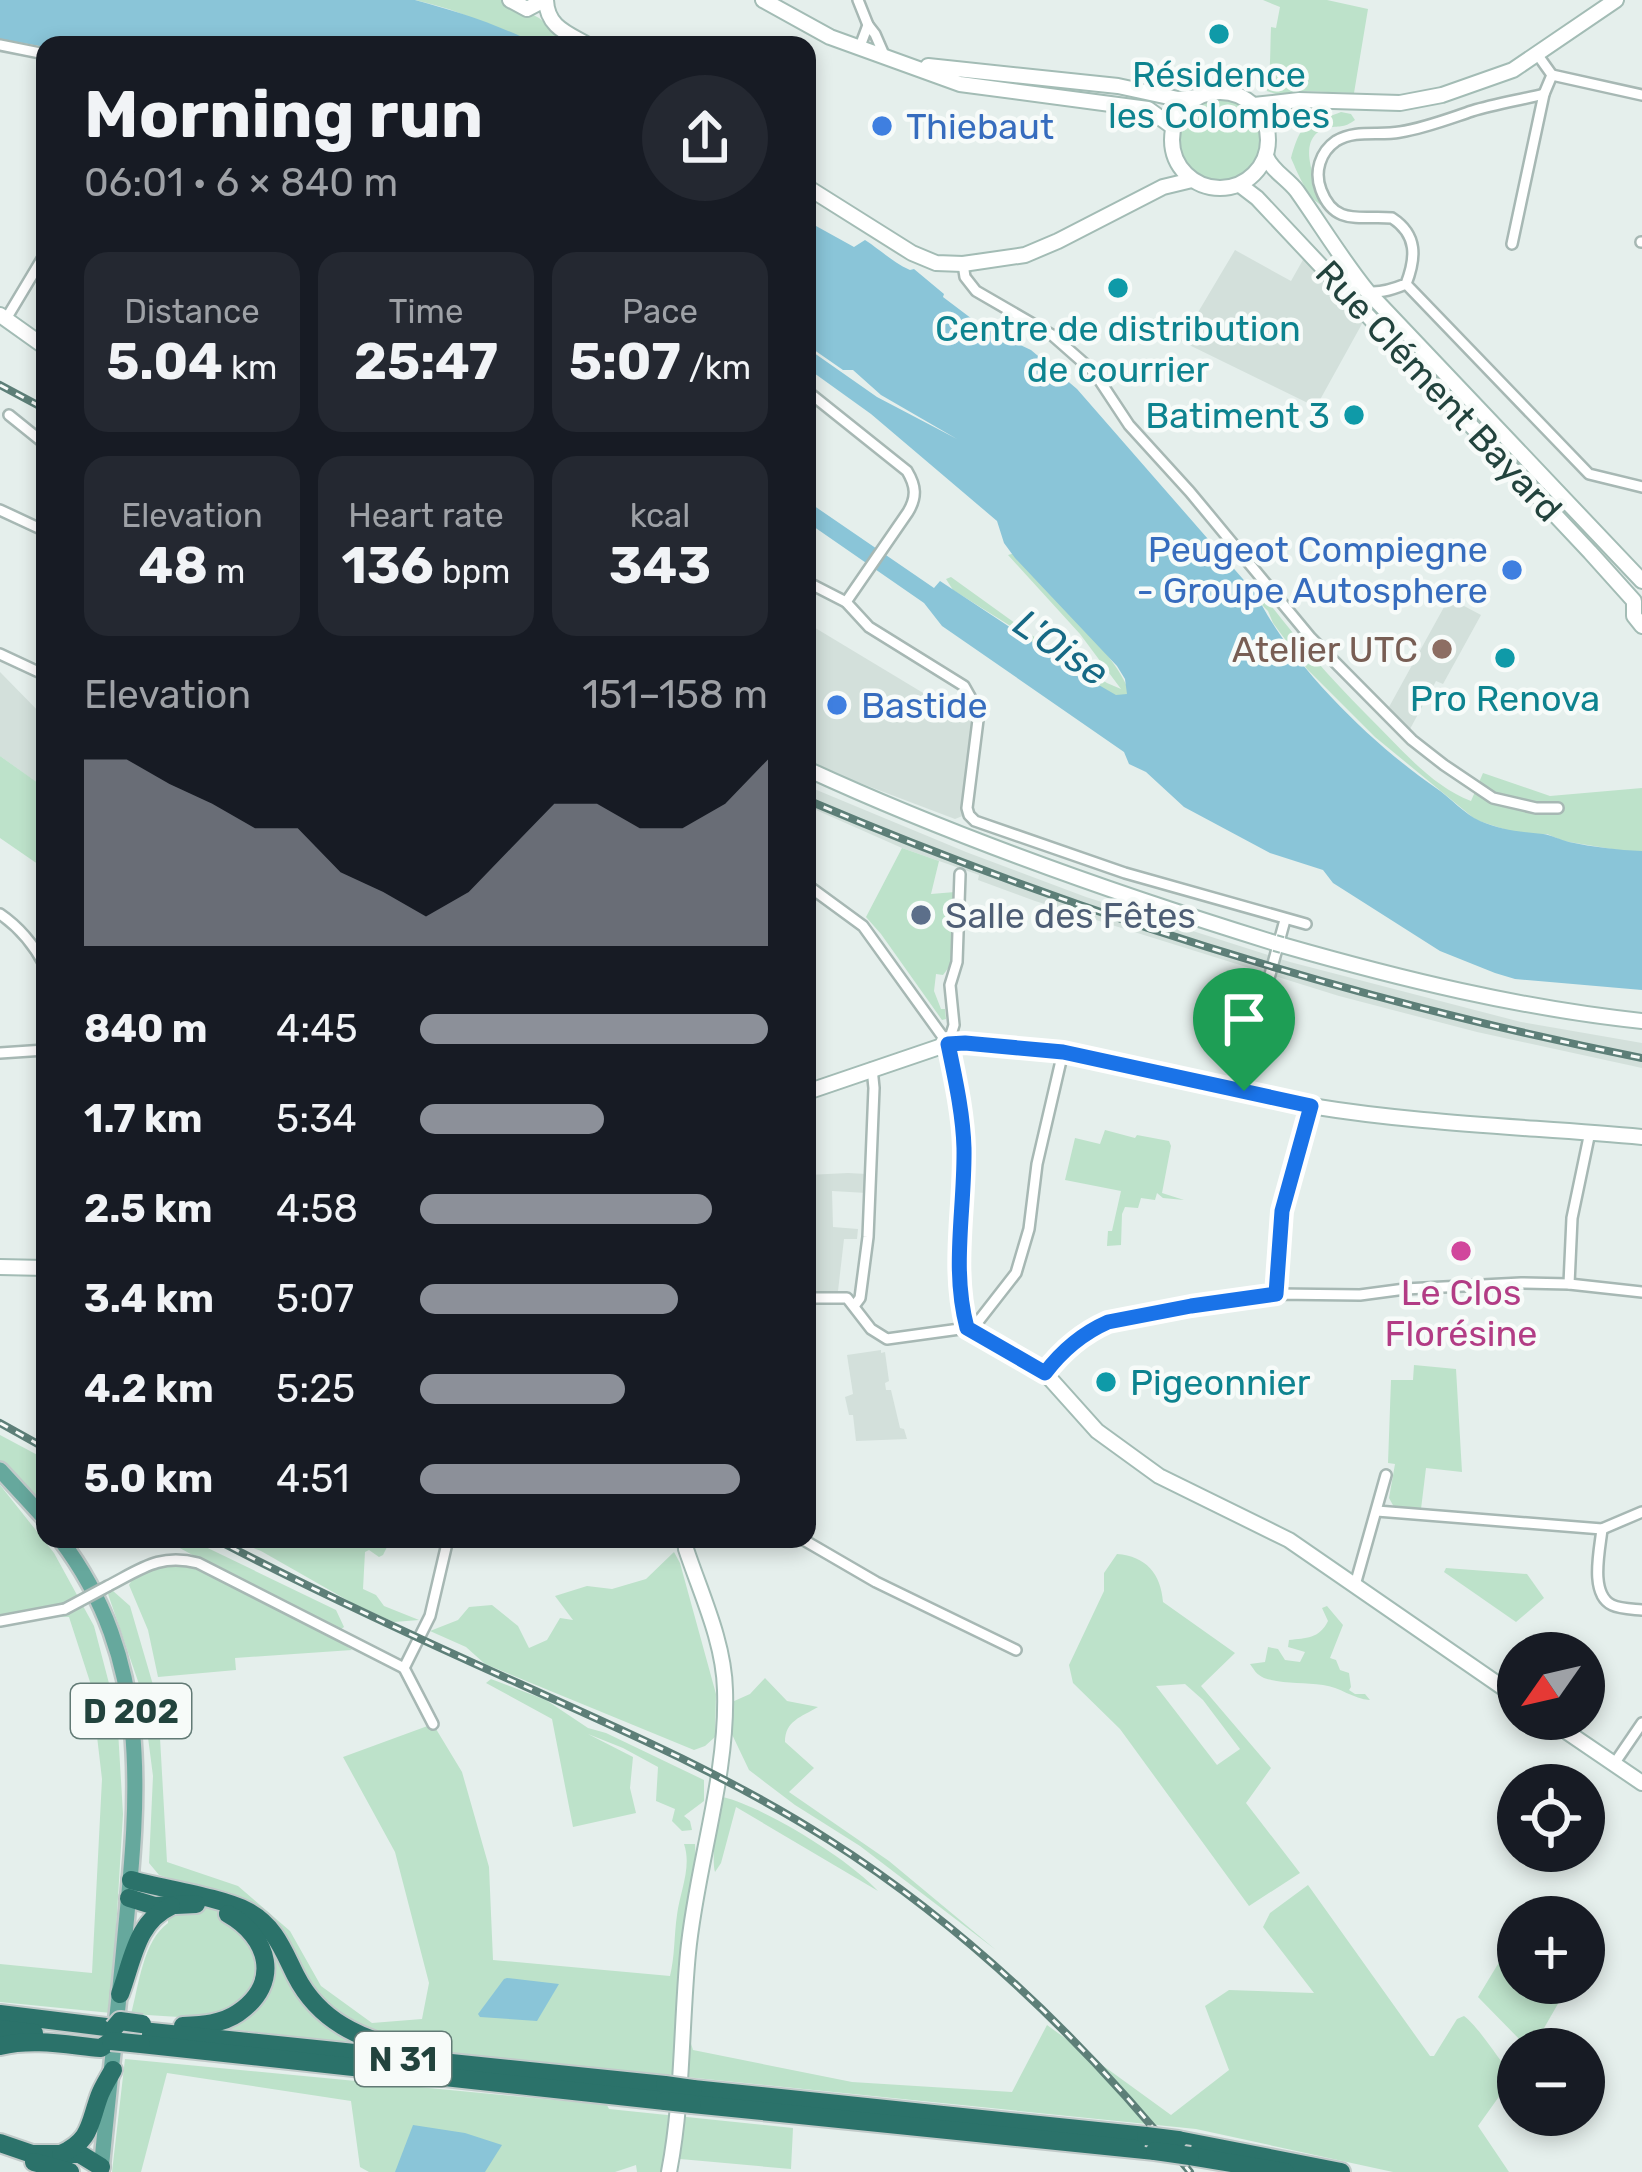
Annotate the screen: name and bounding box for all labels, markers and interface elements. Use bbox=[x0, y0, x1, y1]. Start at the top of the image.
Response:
marker: Résidence les Colombes bbox=[1206, 21, 1232, 47]
place label: Résidence les Colombes bbox=[1108, 53, 1330, 137]
text: Morning run bbox=[84, 75, 483, 154]
button: share bbox=[642, 75, 768, 201]
place label: Thiebaut bbox=[906, 105, 1054, 148]
marker: Thiebaut bbox=[869, 113, 895, 139]
text: 06:01 · 6 × 840 m bbox=[84, 160, 398, 206]
street label: Rue Clément Bayard bbox=[1307, 252, 1571, 530]
marker: Centre de distribution de courrier bbox=[1105, 275, 1131, 301]
text: Distance bbox=[124, 292, 260, 331]
text: Time bbox=[389, 292, 463, 331]
text: Pace bbox=[622, 292, 698, 331]
place label: Centre de distribution de courrier bbox=[935, 307, 1301, 391]
text: 5.04 bbox=[107, 331, 223, 392]
text: 25:47 bbox=[354, 331, 498, 392]
text: 5:07 bbox=[569, 331, 681, 392]
text: km bbox=[223, 348, 277, 387]
text: /km bbox=[681, 348, 751, 387]
place label: Batiment 3 bbox=[1145, 394, 1330, 437]
marker: Batiment 3 bbox=[1341, 402, 1367, 428]
text: Elevation bbox=[121, 496, 263, 535]
text: Heart rate bbox=[348, 496, 504, 535]
text: kcal bbox=[630, 496, 690, 535]
place label: Peugeot Compiegne - Groupe Autosphere bbox=[1136, 528, 1488, 612]
text: 48 bbox=[139, 535, 208, 596]
text: 136 bbox=[342, 535, 434, 596]
text: 343 bbox=[609, 535, 711, 596]
text: m bbox=[208, 552, 245, 591]
text: bpm bbox=[434, 552, 510, 591]
marker: Peugeot Compiegne - Groupe Autosphere bbox=[1499, 557, 1525, 583]
water label: L'Oise bbox=[1005, 600, 1117, 696]
place label: Atelier UTC bbox=[1232, 628, 1418, 671]
marker: Atelier UTC bbox=[1429, 636, 1455, 662]
marker: Pro Renova bbox=[1492, 645, 1518, 671]
text: Elevation bbox=[84, 672, 251, 718]
text: 151–158 m bbox=[582, 672, 768, 718]
place label: Pro Renova bbox=[1410, 677, 1600, 720]
place label: Bastide bbox=[861, 684, 988, 727]
marker: Bastide bbox=[824, 692, 850, 718]
place label: Salle des Fêtes bbox=[945, 894, 1196, 937]
marker: Salle des Fêtes bbox=[908, 902, 934, 928]
pin bbox=[1193, 968, 1295, 1091]
icon: arrive bbox=[1211, 986, 1277, 1052]
text: 840 m bbox=[84, 1006, 208, 1052]
text: 4:45 bbox=[276, 1006, 358, 1052]
text: 1.7 km bbox=[84, 1096, 202, 1142]
text: 5:34 bbox=[276, 1096, 357, 1142]
text: 2.5 km bbox=[84, 1186, 212, 1232]
text: 4:58 bbox=[276, 1186, 358, 1232]
marker: Le Clos Florésine bbox=[1448, 1238, 1474, 1264]
place label: Le Clos Florésine bbox=[1385, 1271, 1537, 1355]
text: 3.4 km bbox=[84, 1276, 214, 1322]
text: 5:07 bbox=[276, 1276, 354, 1322]
place label: Pigeonnier bbox=[1130, 1361, 1311, 1404]
text: 4.2 km bbox=[84, 1366, 214, 1412]
text: 5:25 bbox=[276, 1366, 355, 1412]
marker: Pigeonnier bbox=[1093, 1369, 1119, 1395]
text: 5.0 km bbox=[84, 1456, 213, 1502]
text: 4:51 bbox=[276, 1456, 349, 1502]
north arrow bbox=[1497, 1632, 1605, 1740]
map controls bbox=[1497, 1632, 1605, 2136]
road number: D 202 bbox=[71, 1684, 191, 1738]
button: locate bbox=[1497, 1764, 1605, 1872]
button: + bbox=[1497, 1896, 1605, 2004]
button: − bbox=[1497, 2028, 1605, 2136]
road number: N 31 bbox=[355, 2032, 451, 2086]

